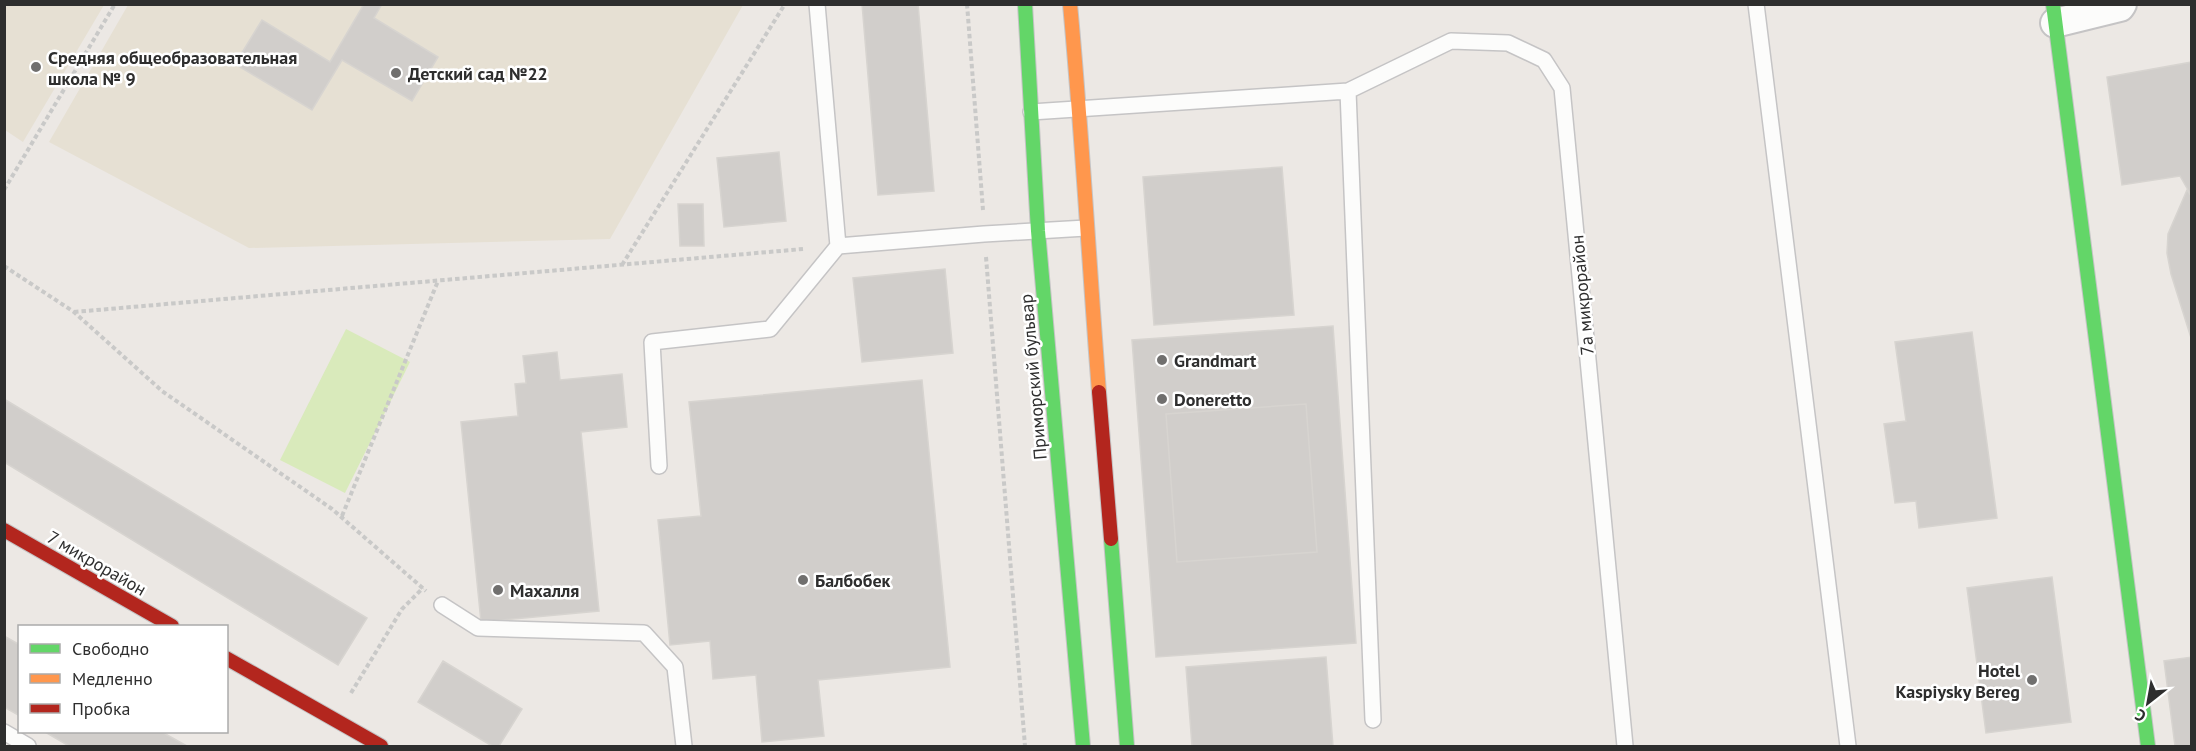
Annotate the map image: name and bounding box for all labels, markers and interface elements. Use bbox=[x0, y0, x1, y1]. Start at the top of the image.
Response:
place label: Средняя общеобразовательная школа № 9 bbox=[48, 46, 297, 90]
marker: Средняя общеобразовательная школа № 9 bbox=[29, 60, 43, 74]
place label: Детский сад №22 bbox=[408, 62, 548, 85]
marker: Детский сад №22 bbox=[389, 66, 403, 80]
street label: 7а микрорайон bbox=[1565, 234, 1599, 356]
street label: Приморский бульвар bbox=[1014, 293, 1052, 461]
place label: Grandmart bbox=[1174, 349, 1257, 372]
marker: Grandmart bbox=[1155, 353, 1169, 367]
place label: Doneretto bbox=[1174, 388, 1252, 411]
marker: Doneretto bbox=[1155, 392, 1169, 406]
street label: 7 микрорайон bbox=[43, 525, 151, 601]
place label: Балбобек bbox=[815, 569, 891, 592]
marker: Балбобек bbox=[796, 573, 810, 587]
place label: Махалля bbox=[510, 579, 579, 602]
marker: Махалля bbox=[491, 583, 505, 597]
legend bbox=[18, 625, 228, 733]
text: Свободно bbox=[72, 637, 149, 660]
place label: Hotel Kaspiysky Bereg bbox=[1896, 659, 2021, 703]
text: Медленно bbox=[72, 667, 153, 690]
marker: Hotel Kaspiysky Bereg bbox=[2025, 673, 2039, 687]
north arrow bbox=[2118, 673, 2178, 733]
text: Пробка bbox=[72, 697, 130, 720]
text: С bbox=[2131, 705, 2149, 727]

